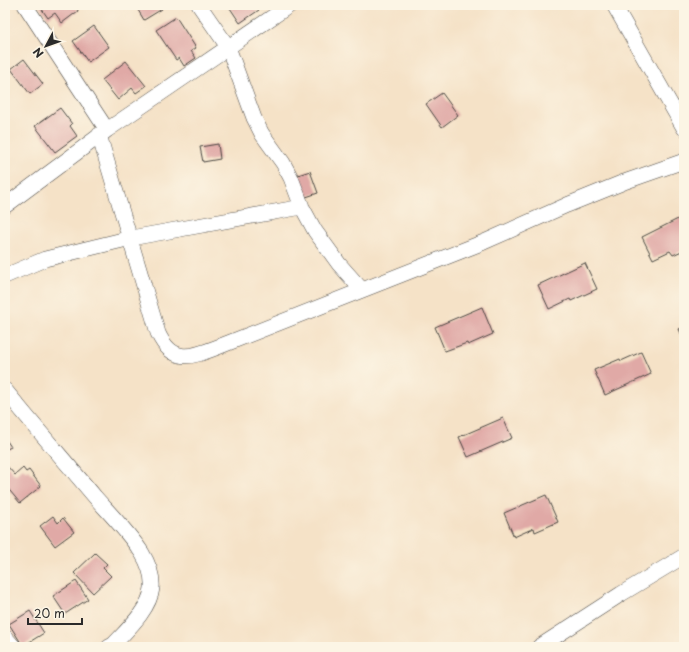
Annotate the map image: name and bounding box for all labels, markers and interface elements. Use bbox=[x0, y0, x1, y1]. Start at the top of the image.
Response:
north arrow bbox=[26, 26, 66, 66]
text: N bbox=[29, 44, 47, 62]
scale bar bbox=[28, 600, 82, 626]
text: 20 m bbox=[34, 604, 65, 622]

